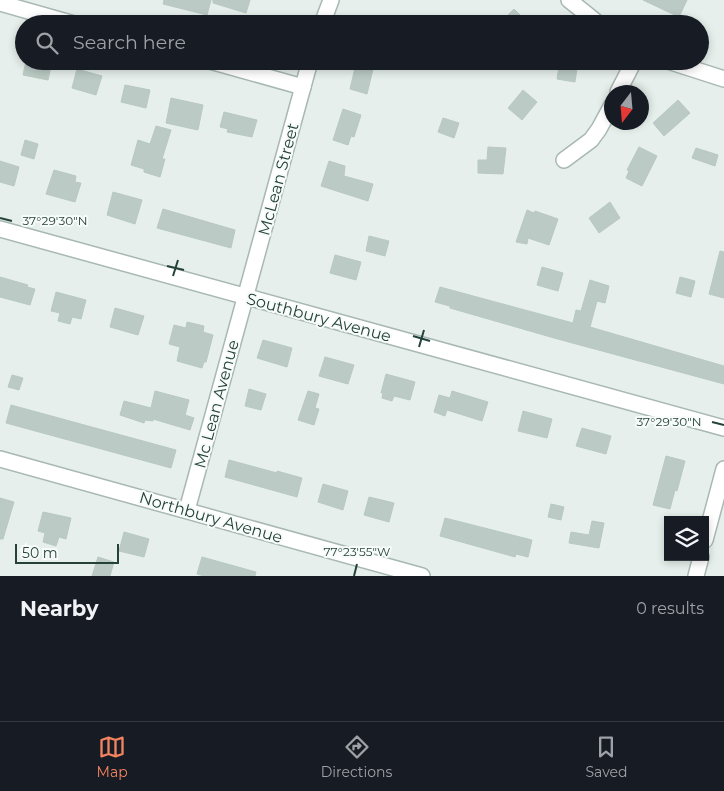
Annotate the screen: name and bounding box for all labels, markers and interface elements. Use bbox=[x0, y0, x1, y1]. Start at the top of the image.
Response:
search box bbox=[15, 15, 709, 70]
icon: search bbox=[33, 29, 61, 57]
text: Search here bbox=[73, 31, 186, 54]
north arrow bbox=[604, 85, 649, 130]
street label: McLean Street bbox=[254, 120, 303, 238]
text: 37°29'30"N bbox=[22, 213, 88, 228]
street label: Southbury Avenue bbox=[244, 289, 393, 346]
street label: Mc Lean Avenue bbox=[190, 338, 243, 470]
text: 37°29'30"N bbox=[636, 414, 702, 429]
street label: Northbury Avenue bbox=[137, 488, 285, 547]
map controls bbox=[664, 516, 709, 561]
button: layers bbox=[664, 516, 709, 561]
scale bar bbox=[15, 541, 119, 564]
text: 50 m bbox=[22, 544, 58, 562]
text: 77°23'55"W bbox=[324, 544, 390, 559]
text: Nearby bbox=[20, 596, 99, 621]
text: 0 results bbox=[636, 599, 704, 618]
tab: Map bbox=[97, 733, 128, 781]
tab: Directions bbox=[321, 733, 392, 781]
tab: Saved bbox=[585, 733, 627, 781]

